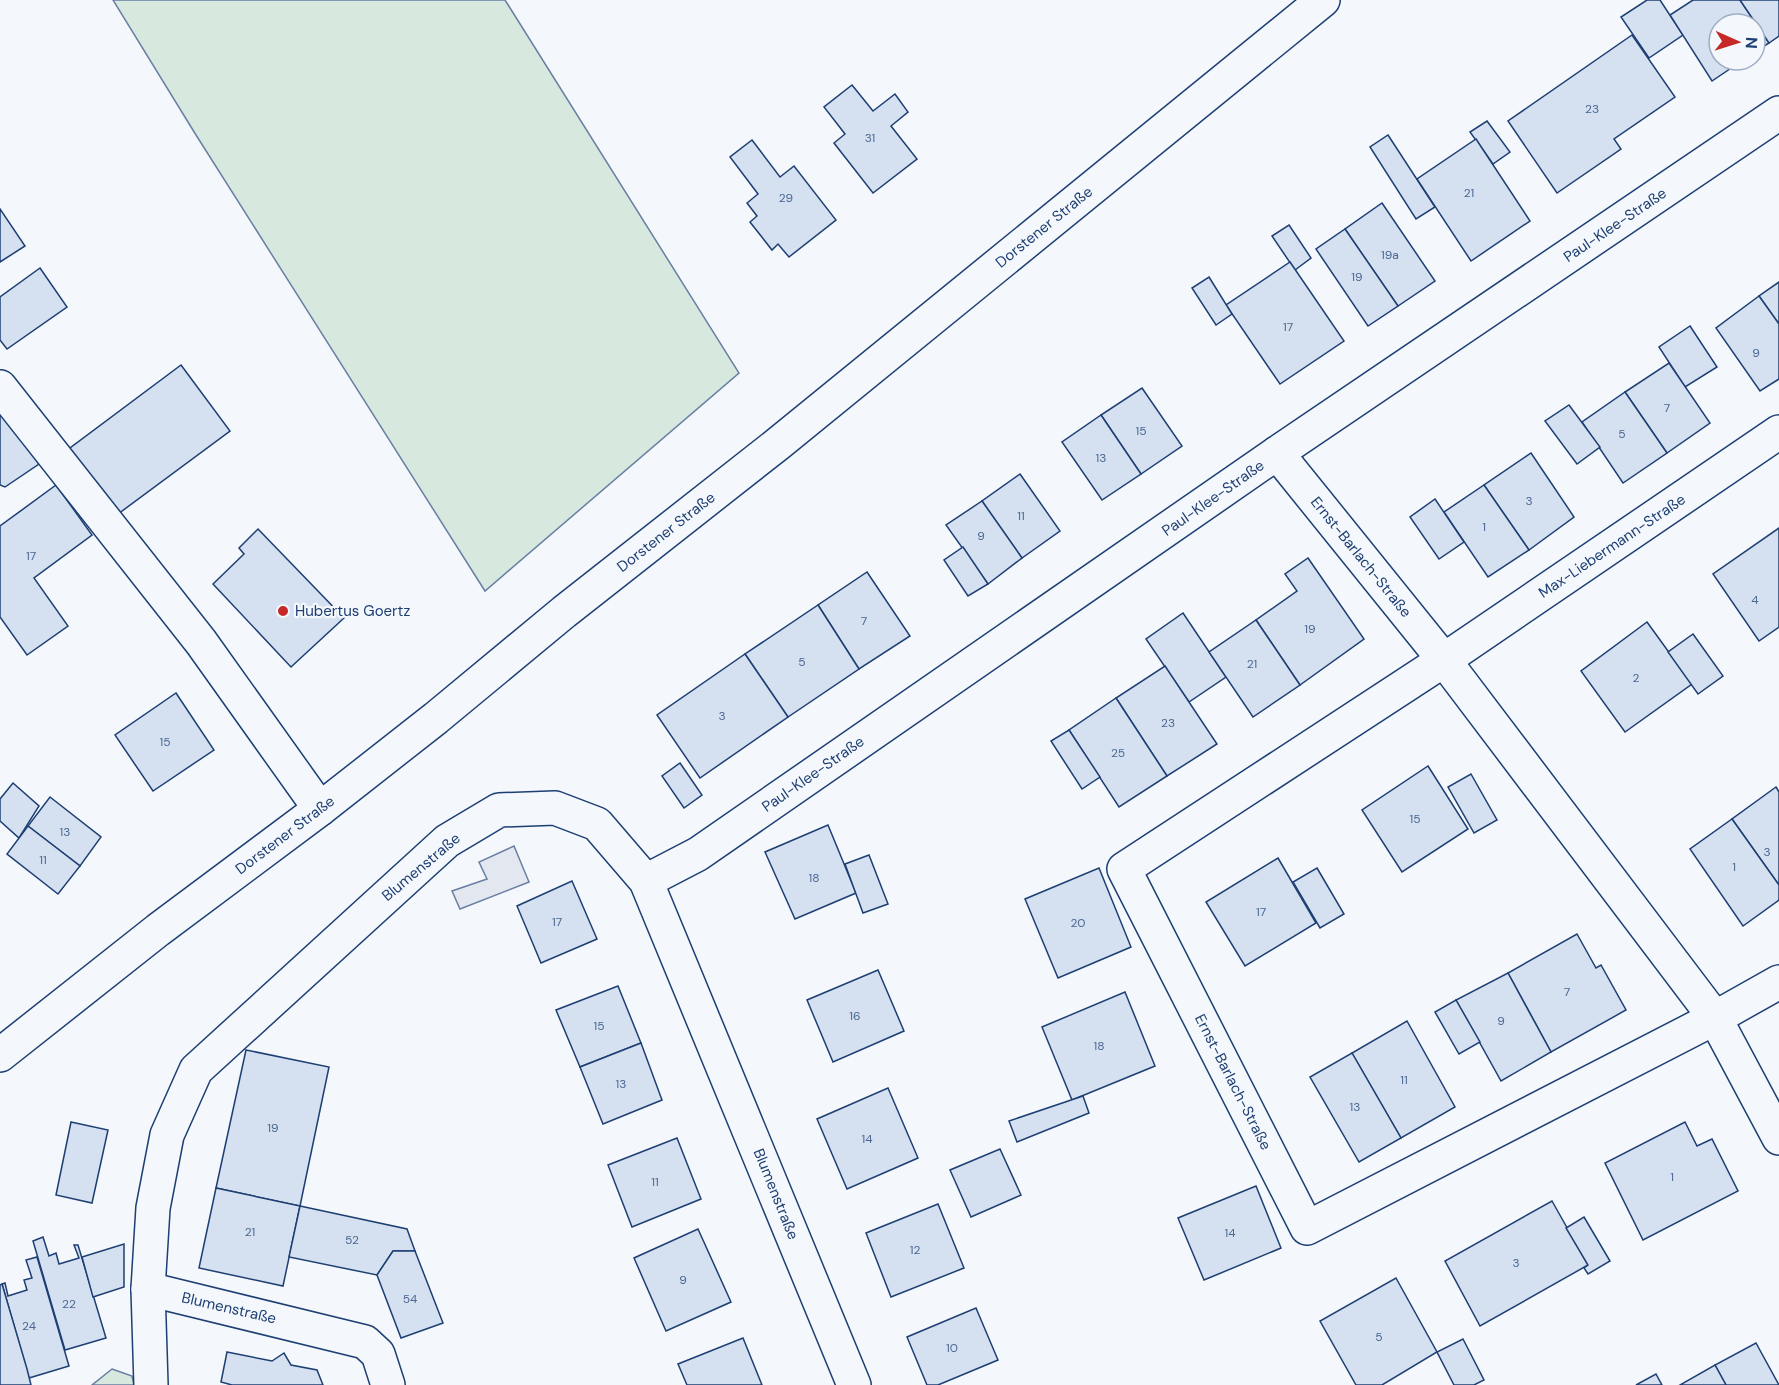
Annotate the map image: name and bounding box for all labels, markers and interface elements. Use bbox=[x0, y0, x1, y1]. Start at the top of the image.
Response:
north arrow bbox=[1707, 12, 1767, 72]
text: N bbox=[1741, 36, 1762, 49]
house number: 23 bbox=[1585, 101, 1599, 117]
house number: 31 bbox=[865, 130, 875, 146]
street label: Dorstener Straße bbox=[991, 182, 1097, 272]
street label: Paul-Klee-Straße bbox=[1560, 183, 1670, 267]
house number: 21 bbox=[1464, 185, 1474, 201]
house number: 29 bbox=[779, 190, 793, 206]
house number: 19a bbox=[1381, 247, 1399, 263]
house number: 19 bbox=[1351, 269, 1363, 285]
house number: 17 bbox=[1283, 319, 1293, 335]
house number: 9 bbox=[1752, 345, 1760, 361]
house number: 7 bbox=[1664, 400, 1670, 416]
house number: 15 bbox=[1135, 423, 1147, 439]
house number: 5 bbox=[1618, 426, 1626, 442]
house number: 13 bbox=[1096, 450, 1106, 466]
street label: Paul-Klee-Straße bbox=[1158, 455, 1268, 541]
street label: Dorstener Straße bbox=[613, 487, 719, 577]
street label: Max-Liebermann-Straße bbox=[1535, 489, 1689, 603]
street label: Ernst-Barlach-Straße bbox=[1306, 492, 1416, 622]
house number: 3 bbox=[1525, 493, 1533, 509]
house number: 11 bbox=[1017, 508, 1025, 524]
house number: 1 bbox=[1482, 519, 1486, 535]
house number: 9 bbox=[977, 528, 985, 544]
house number: 17 bbox=[26, 548, 36, 564]
house number: 4 bbox=[1751, 592, 1759, 608]
place label: Hubertus Goertz bbox=[295, 601, 410, 621]
marker: Hubertus Goertz bbox=[276, 604, 290, 618]
house number: 7 bbox=[861, 613, 867, 629]
house number: 19 bbox=[1304, 621, 1316, 637]
house number: 5 bbox=[798, 654, 806, 670]
house number: 21 bbox=[1247, 656, 1257, 672]
house number: 2 bbox=[1633, 670, 1640, 686]
house number: 3 bbox=[718, 708, 726, 724]
house number: 23 bbox=[1161, 715, 1175, 731]
street label: Paul-Klee-Straße bbox=[758, 731, 868, 817]
house number: 15 bbox=[159, 734, 171, 750]
house number: 25 bbox=[1111, 745, 1125, 761]
street label: Dorstener Straße bbox=[231, 791, 339, 879]
house number: 15 bbox=[1409, 811, 1421, 827]
house number: 13 bbox=[60, 824, 70, 840]
street label: Blumenstraße bbox=[378, 828, 464, 906]
house number: 3 bbox=[1763, 844, 1771, 860]
house number: 11 bbox=[39, 852, 47, 868]
house number: 1 bbox=[1732, 859, 1736, 875]
house number: 18 bbox=[808, 870, 820, 886]
house number: 17 bbox=[1256, 904, 1266, 920]
house number: 17 bbox=[552, 914, 562, 930]
house number: 20 bbox=[1070, 915, 1086, 931]
house number: 7 bbox=[1564, 984, 1570, 1000]
house number: 16 bbox=[849, 1008, 861, 1024]
street label: Ernst-Barlach-Straße bbox=[1190, 1011, 1276, 1153]
house number: 9 bbox=[1497, 1013, 1505, 1029]
house number: 15 bbox=[593, 1018, 605, 1034]
house number: 18 bbox=[1093, 1038, 1105, 1054]
house number: 11 bbox=[1400, 1072, 1408, 1088]
house number: 13 bbox=[616, 1076, 626, 1092]
house number: 13 bbox=[1350, 1099, 1360, 1115]
house number: 19 bbox=[267, 1120, 279, 1136]
house number: 14 bbox=[861, 1131, 873, 1147]
street label: Blumenstraße bbox=[749, 1146, 803, 1242]
house number: 1 bbox=[1670, 1169, 1674, 1185]
house number: 11 bbox=[651, 1174, 659, 1190]
house number: 21 bbox=[245, 1224, 255, 1240]
house number: 14 bbox=[1224, 1225, 1236, 1241]
house number: 52 bbox=[345, 1232, 359, 1248]
house number: 12 bbox=[910, 1242, 920, 1258]
house number: 3 bbox=[1512, 1255, 1520, 1271]
house number: 9 bbox=[679, 1272, 687, 1288]
street label: Blumenstraße bbox=[180, 1287, 278, 1329]
house number: 54 bbox=[403, 1291, 417, 1307]
house number: 22 bbox=[62, 1296, 76, 1312]
house number: 24 bbox=[22, 1318, 36, 1334]
house number: 5 bbox=[1375, 1329, 1383, 1345]
house number: 10 bbox=[946, 1340, 958, 1356]

